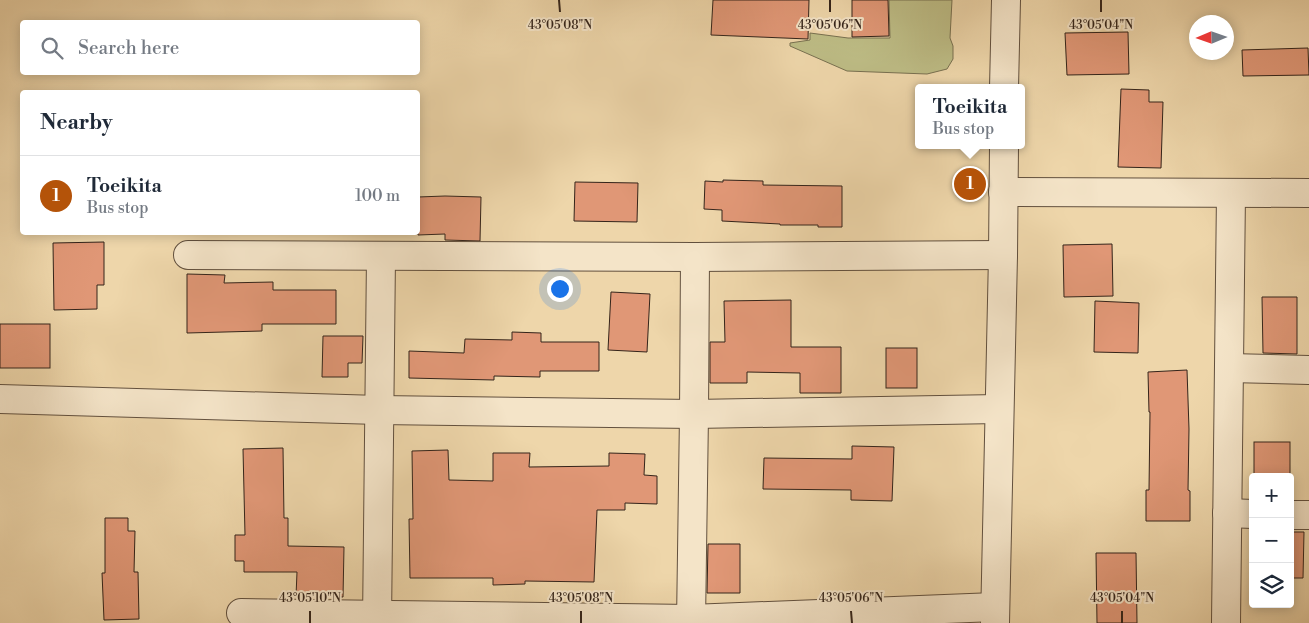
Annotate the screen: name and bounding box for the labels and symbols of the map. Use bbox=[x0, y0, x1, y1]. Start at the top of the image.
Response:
north arrow bbox=[1189, 15, 1234, 60]
text: 43°05'08"N bbox=[528, 18, 592, 33]
text: 43°05'06"N bbox=[798, 18, 862, 33]
text: 43°05'04"N bbox=[1069, 18, 1133, 33]
pin: 1 bbox=[954, 165, 986, 203]
your location bbox=[547, 276, 573, 302]
text: 43°05'10"N bbox=[279, 591, 341, 606]
text: 43°05'08"N bbox=[549, 591, 613, 606]
text: 43°05'06"N bbox=[819, 591, 883, 606]
text: 43°05'04"N bbox=[1090, 591, 1154, 606]

